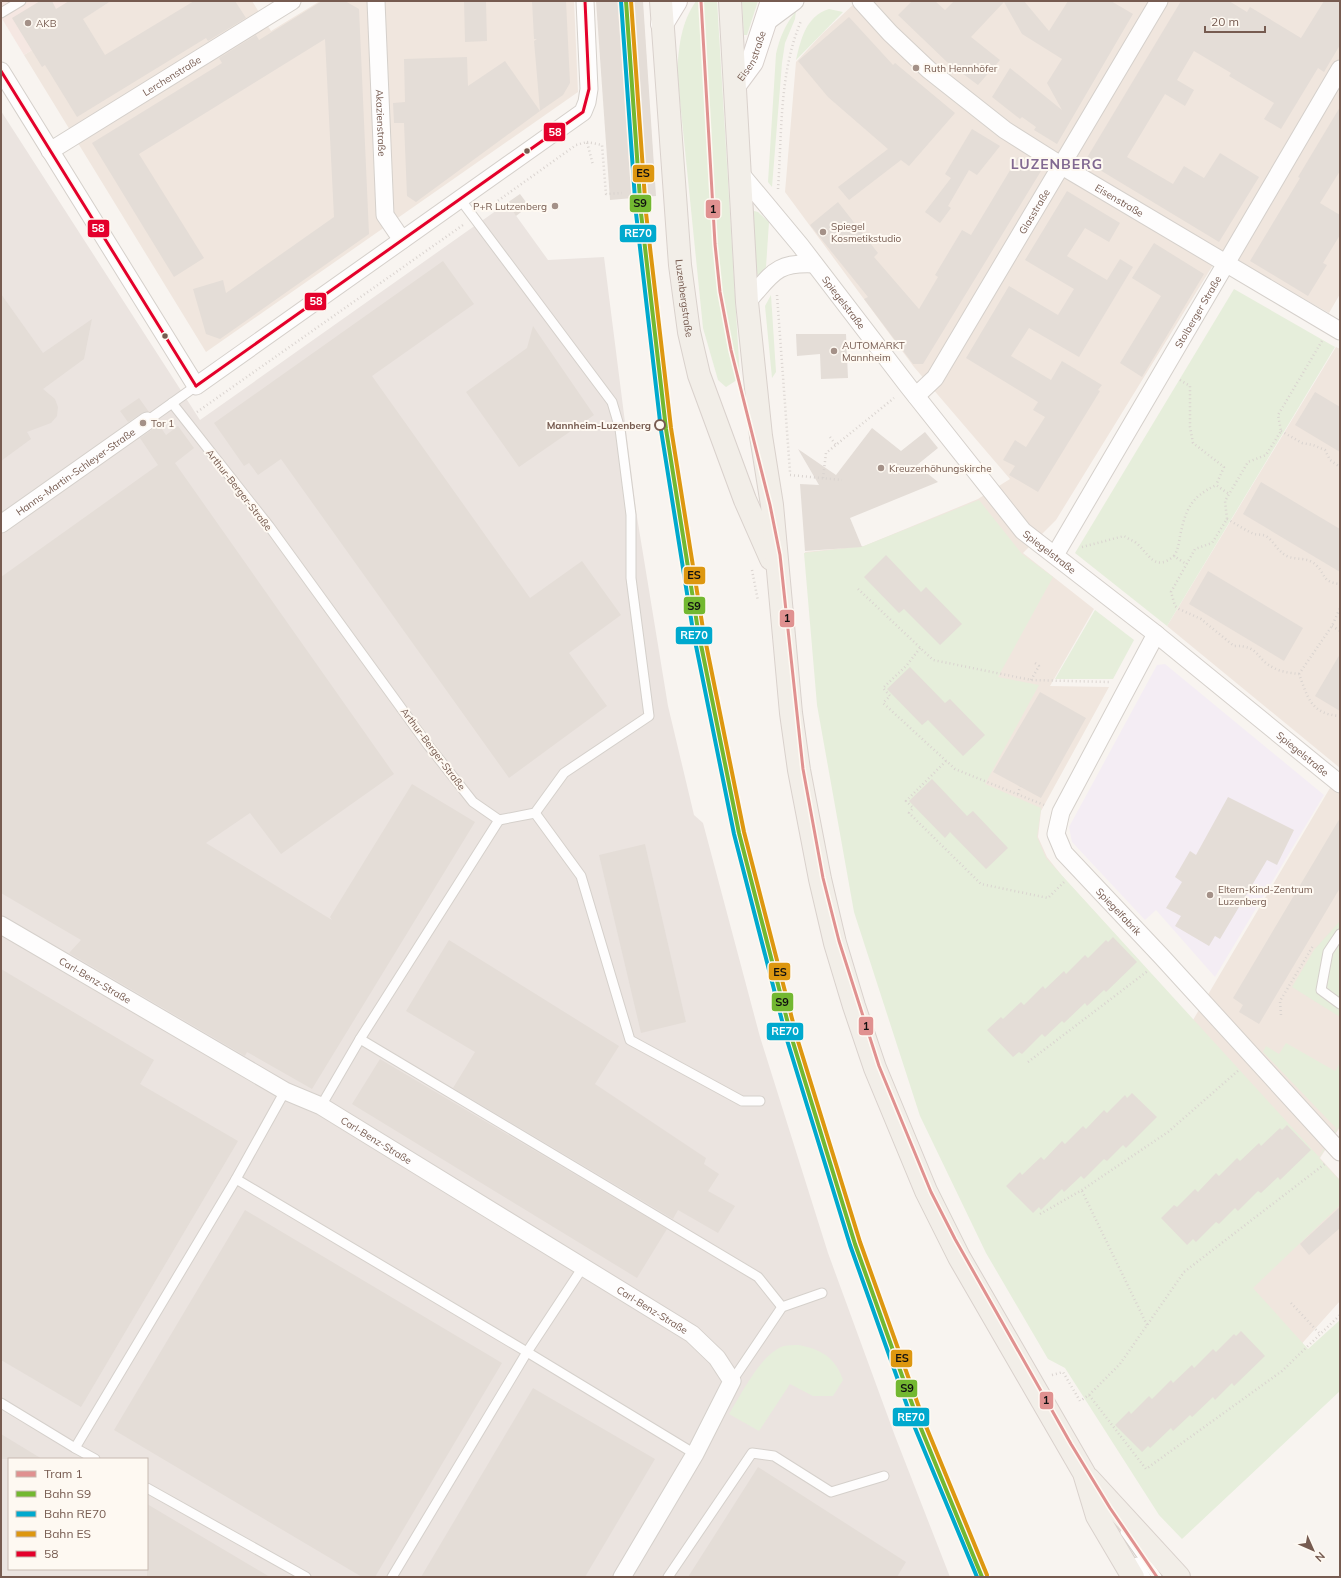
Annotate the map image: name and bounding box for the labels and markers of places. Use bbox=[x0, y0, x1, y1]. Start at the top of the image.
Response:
place label: AKB bbox=[36, 17, 57, 30]
marker: AKB bbox=[23, 18, 33, 28]
place label: Ruth Hennhöfer bbox=[924, 62, 998, 75]
marker: Ruth Hennhöfer bbox=[911, 63, 921, 73]
unlabelled marker bbox=[522, 146, 532, 156]
place label: P+R Lutzenberg bbox=[473, 200, 547, 213]
marker: P+R Lutzenberg bbox=[550, 201, 560, 211]
place label: Spiegel Kosmetikstudio bbox=[831, 220, 902, 245]
marker: Spiegel Kosmetikstudio bbox=[818, 227, 828, 237]
unlabelled marker bbox=[160, 331, 170, 341]
place label: AUTOMARKT Mannheim bbox=[842, 339, 905, 364]
marker: AUTOMARKT Mannheim bbox=[829, 346, 839, 356]
place label: Tor 1 bbox=[151, 417, 174, 430]
marker: Tor 1 bbox=[138, 418, 148, 428]
place label: Mannheim-Luzenberg bbox=[547, 419, 651, 432]
marker: Mannheim-Luzenberg bbox=[654, 419, 666, 431]
place label: Kreuzerhöhungskirche bbox=[889, 462, 992, 475]
marker: Kreuzerhöhungskirche bbox=[876, 463, 886, 473]
place label: Eltern-Kind-Zentrum Luzenberg bbox=[1218, 883, 1313, 908]
marker: Eltern-Kind-Zentrum Luzenberg bbox=[1205, 890, 1215, 900]

